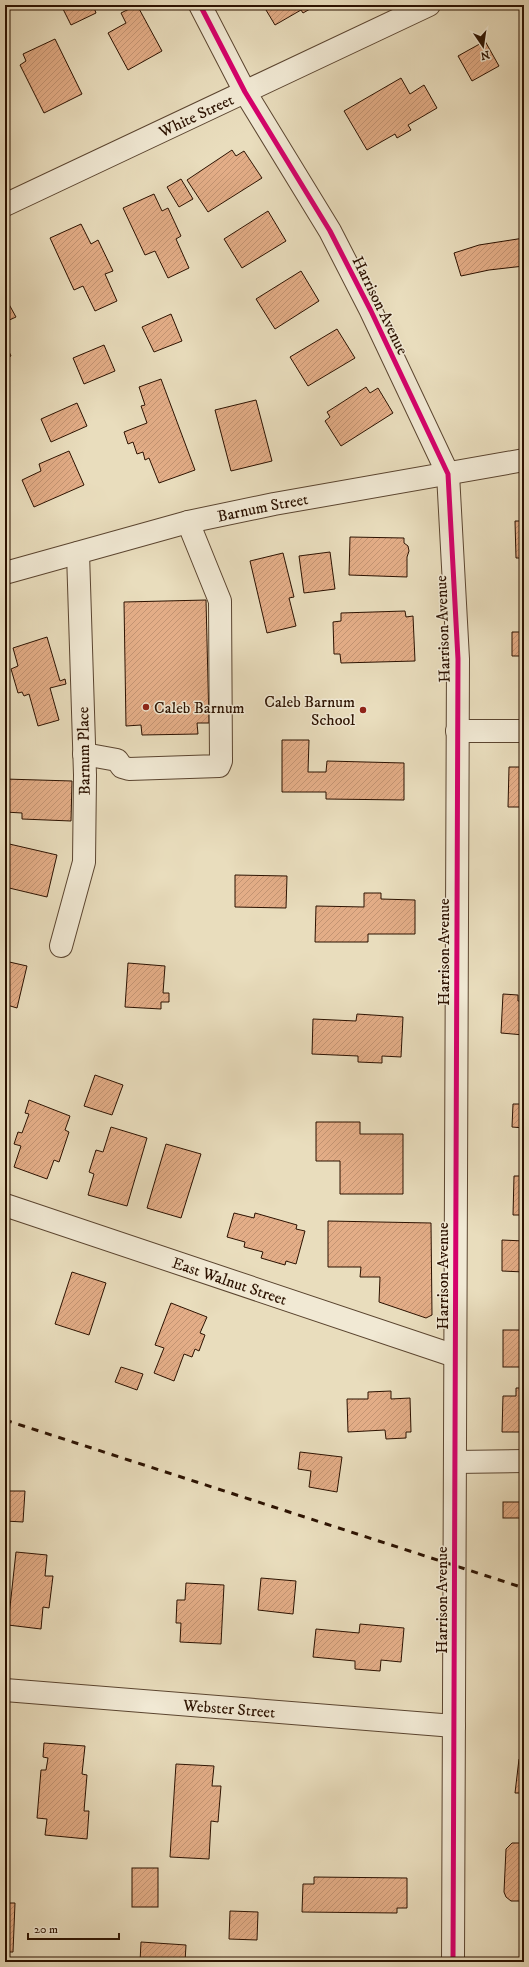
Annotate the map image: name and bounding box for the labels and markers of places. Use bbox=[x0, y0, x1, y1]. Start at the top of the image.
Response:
place label: Caleb Barnum School bbox=[264, 692, 355, 730]
place label: Caleb Barnum bbox=[154, 698, 245, 718]
marker: Caleb Barnum bbox=[141, 702, 151, 712]
marker: Caleb Barnum School bbox=[358, 705, 368, 715]

